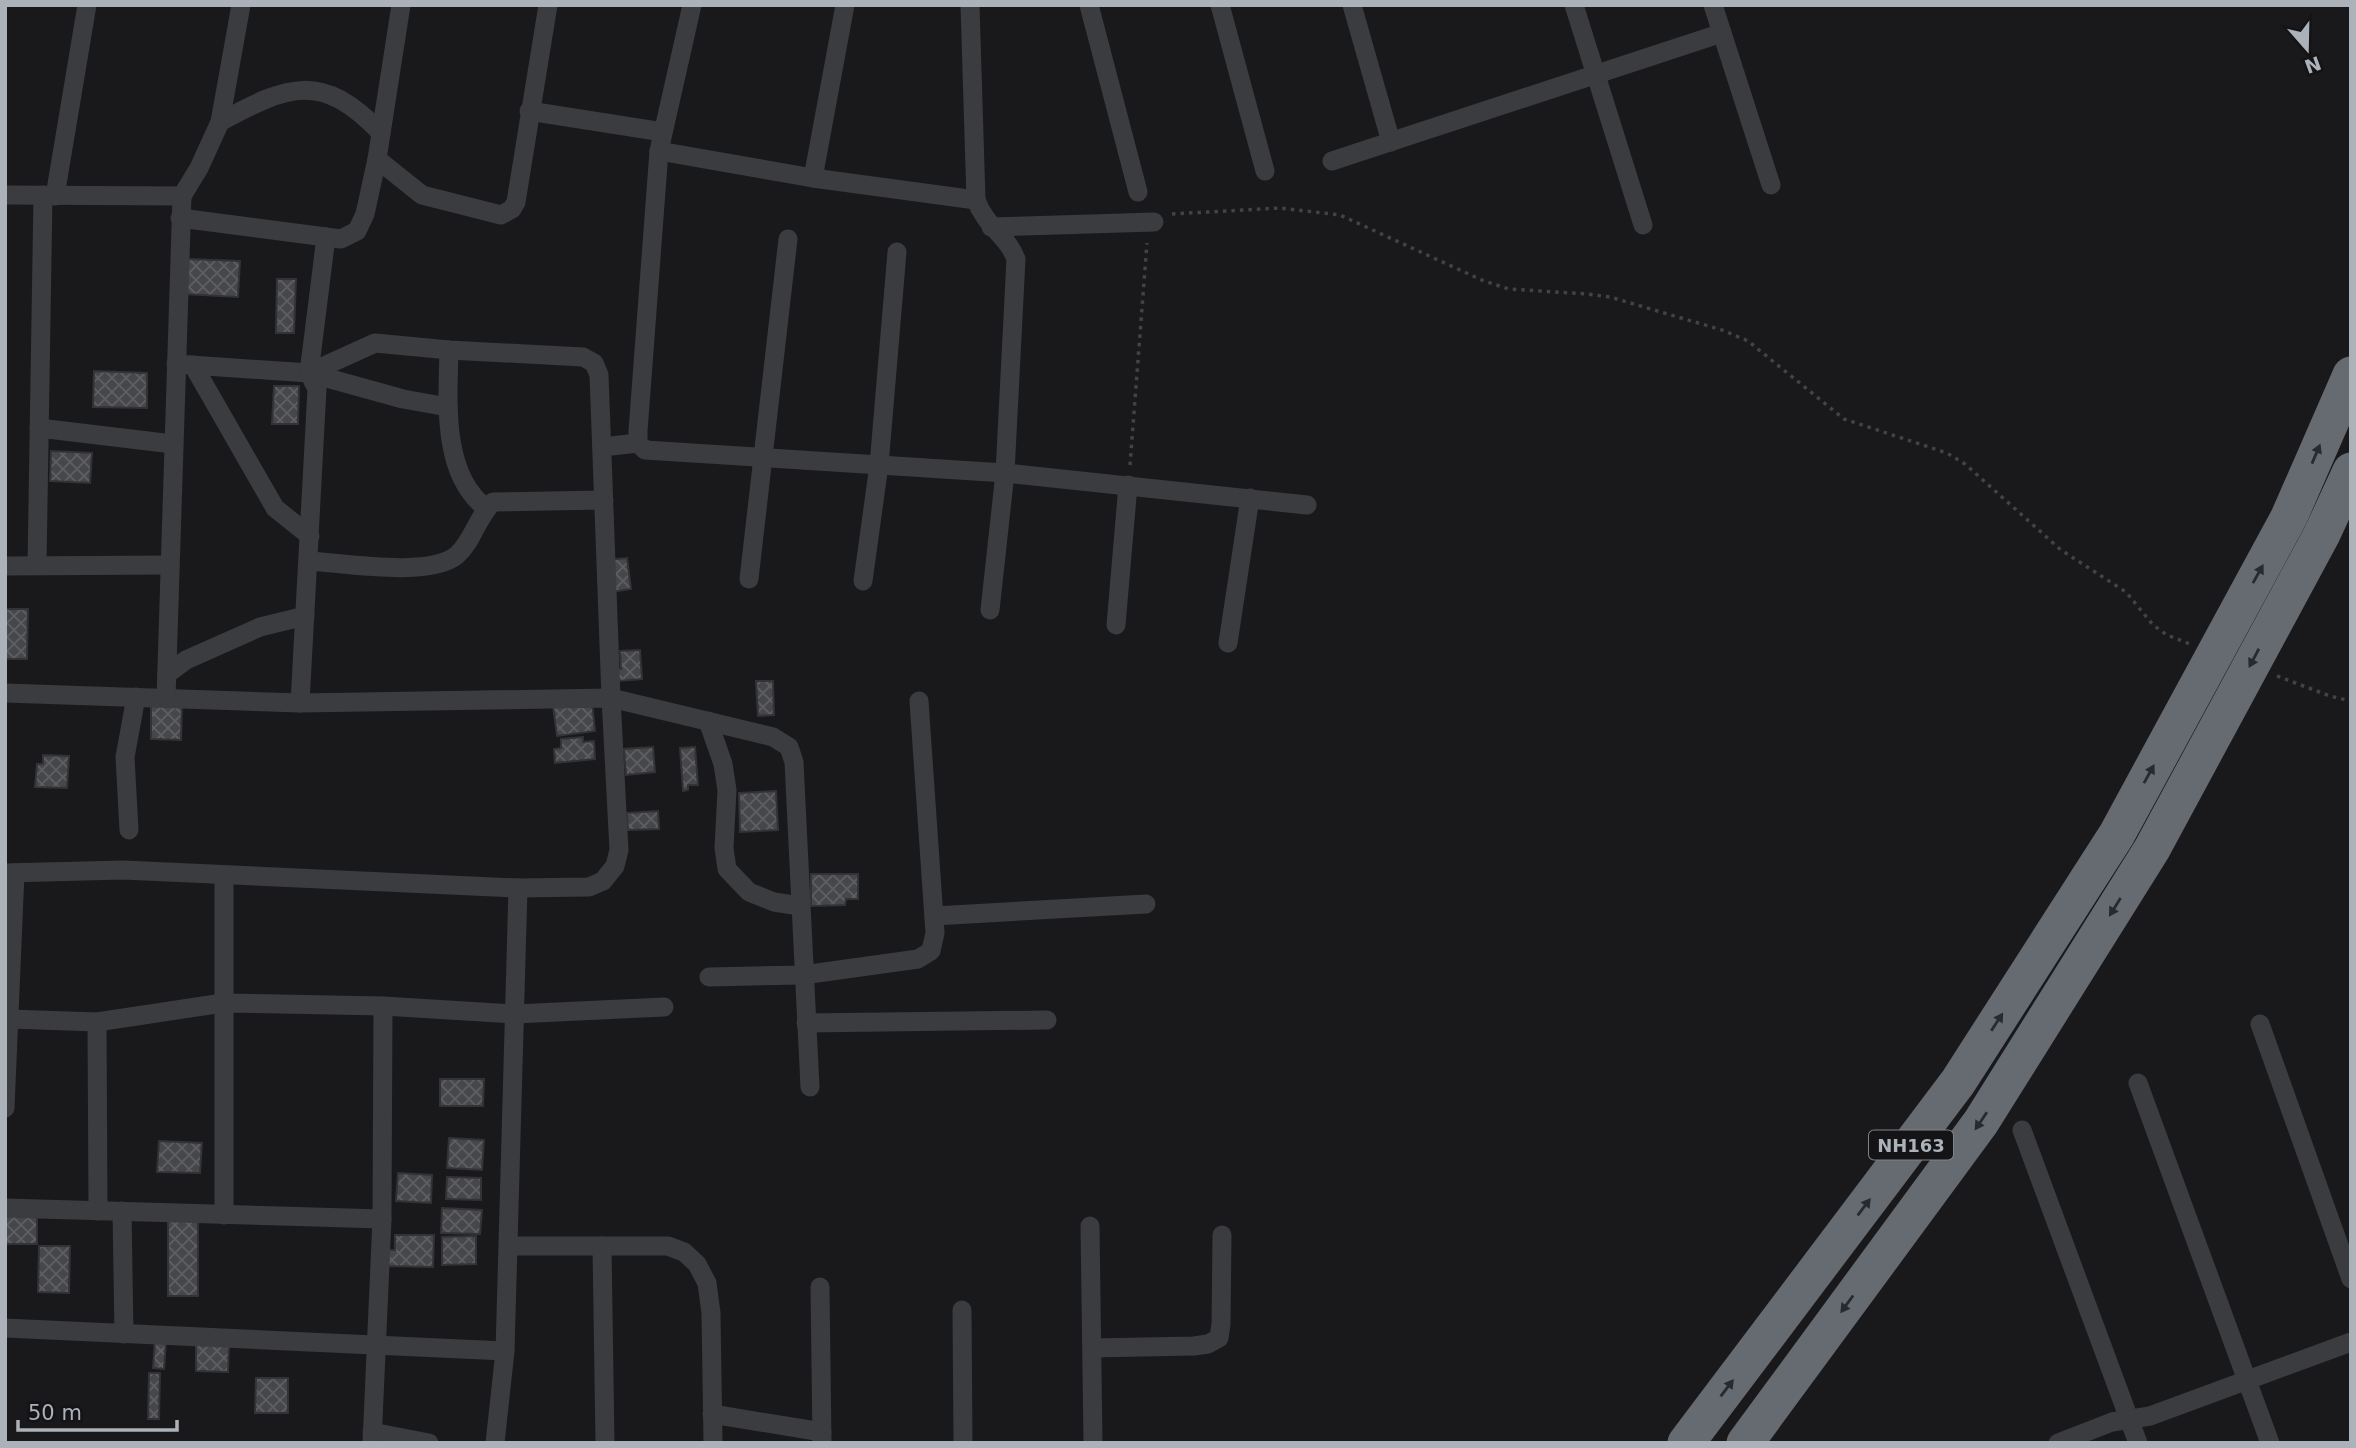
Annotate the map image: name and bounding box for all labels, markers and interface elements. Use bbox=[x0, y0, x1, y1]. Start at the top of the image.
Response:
north arrow bbox=[2272, 14, 2342, 84]
text: N bbox=[2302, 52, 2324, 78]
one-way arrow bbox=[2311, 443, 2322, 464]
one-way arrow bbox=[2252, 564, 2264, 584]
one-way arrow bbox=[2249, 649, 2261, 669]
one-way arrow bbox=[2144, 764, 2155, 784]
one-way arrow bbox=[2109, 898, 2122, 917]
one-way arrow bbox=[1990, 1012, 2003, 1031]
one-way arrow bbox=[1975, 1111, 1988, 1130]
road number: NH163 bbox=[1869, 1130, 1953, 1160]
one-way arrow bbox=[1857, 1198, 1872, 1216]
one-way arrow bbox=[1840, 1295, 1854, 1313]
one-way arrow bbox=[1720, 1379, 1734, 1397]
scale bar bbox=[18, 1388, 177, 1432]
text: 50 m bbox=[28, 1401, 82, 1425]

